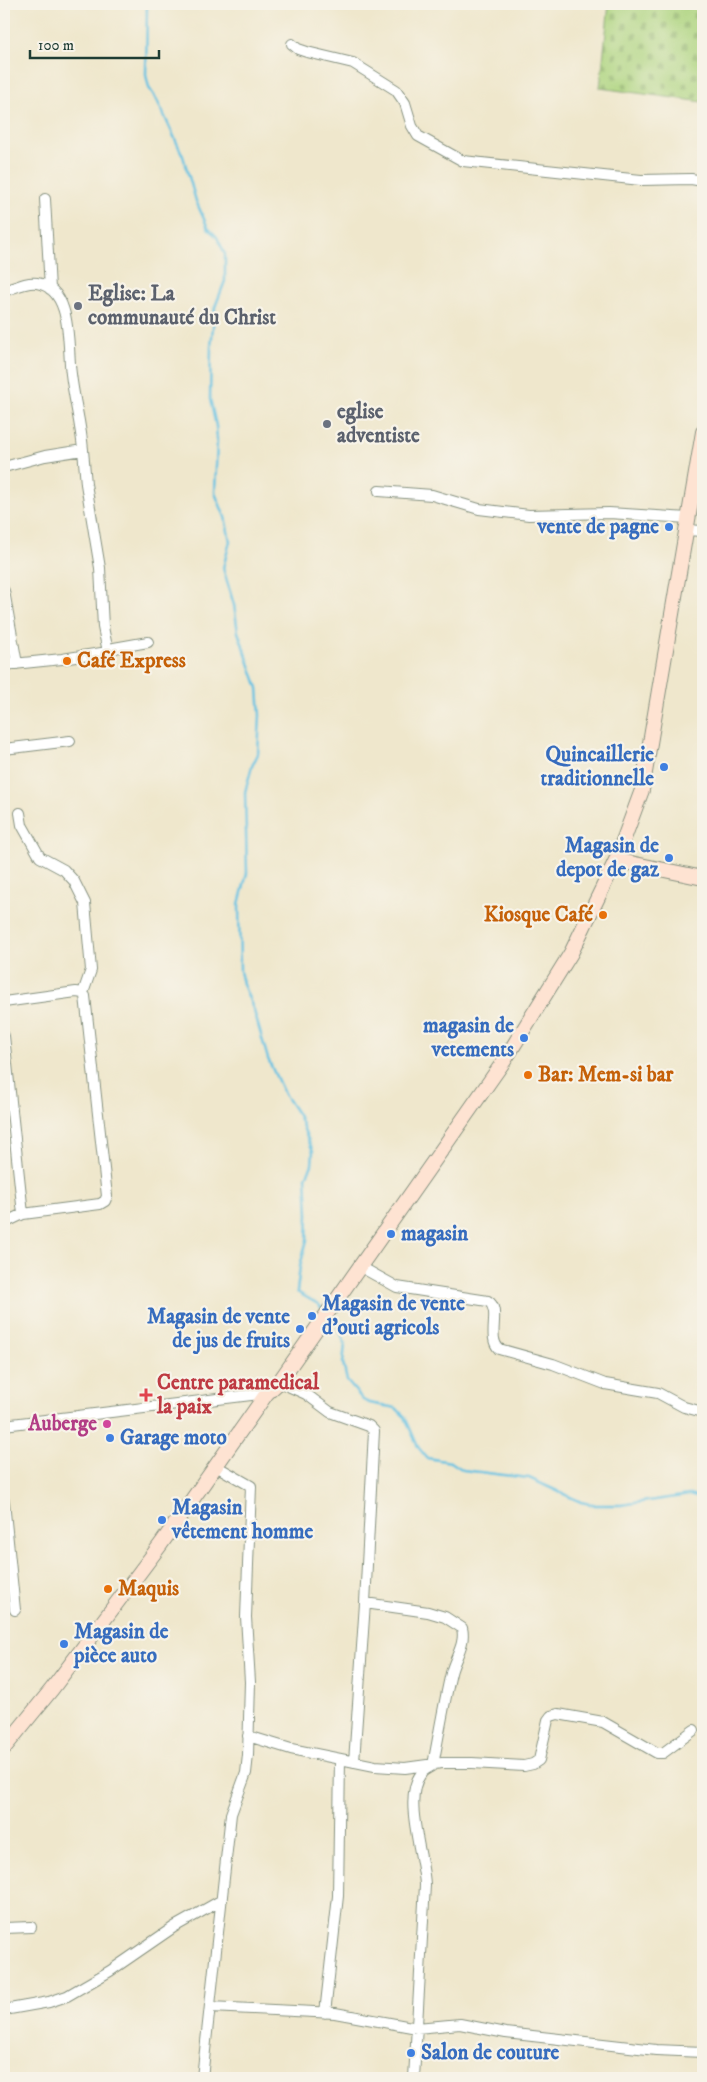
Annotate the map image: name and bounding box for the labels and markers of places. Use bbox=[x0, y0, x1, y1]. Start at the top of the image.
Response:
place label: Eglise: La communauté du Christ bbox=[88, 281, 276, 331]
marker: Eglise: La communauté du Christ bbox=[72, 300, 84, 312]
place label: eglise adventiste bbox=[337, 399, 420, 449]
marker: eglise adventiste bbox=[321, 418, 333, 430]
place label: vente de pagne bbox=[536, 514, 659, 540]
marker: vente de pagne bbox=[663, 521, 675, 533]
place label: Café Express bbox=[77, 648, 186, 674]
marker: Café Express bbox=[61, 655, 73, 667]
place label: Quincaillerie traditionnelle bbox=[541, 742, 654, 792]
marker: Quincaillerie traditionnelle bbox=[658, 761, 670, 773]
place label: Magasin de depot de gaz bbox=[556, 833, 660, 883]
marker: Magasin de depot de gaz bbox=[663, 852, 675, 864]
place label: Kiosque Café bbox=[484, 902, 593, 928]
marker: Kiosque Café bbox=[597, 909, 609, 921]
place label: magasin de vetements bbox=[423, 1013, 514, 1063]
marker: magasin de vetements bbox=[518, 1032, 530, 1044]
place label: Bar: Mem-si bar bbox=[538, 1062, 675, 1088]
marker: Bar: Mem-si bar bbox=[522, 1069, 534, 1081]
place label: magasin bbox=[401, 1221, 469, 1247]
marker: magasin bbox=[385, 1228, 397, 1240]
place label: Magasin de vente d'outi agricols bbox=[322, 1291, 465, 1341]
place label: Magasin de vente de jus de fruits bbox=[147, 1304, 290, 1355]
marker: Magasin de vente d'outi agricols bbox=[306, 1310, 318, 1322]
marker: Magasin de vente de jus de fruits bbox=[294, 1323, 306, 1335]
place label: Centre paramedical la paix bbox=[156, 1370, 320, 1420]
marker: Centre paramedical la paix bbox=[139, 1388, 153, 1402]
place label: Auberge bbox=[27, 1411, 97, 1437]
marker: Auberge bbox=[101, 1418, 113, 1430]
place label: Garage moto bbox=[120, 1425, 227, 1451]
marker: Garage moto bbox=[104, 1432, 116, 1444]
place label: Magasin vêtement homme bbox=[171, 1495, 313, 1545]
marker: Magasin vêtement homme bbox=[156, 1514, 168, 1526]
place label: Maquis bbox=[118, 1576, 179, 1602]
marker: Maquis bbox=[102, 1583, 114, 1595]
place label: Magasin de pièce auto bbox=[73, 1619, 169, 1669]
marker: Magasin de pièce auto bbox=[58, 1638, 70, 1650]
place label: Salon de couture bbox=[421, 2040, 560, 2066]
marker: Salon de couture bbox=[405, 2047, 417, 2059]

